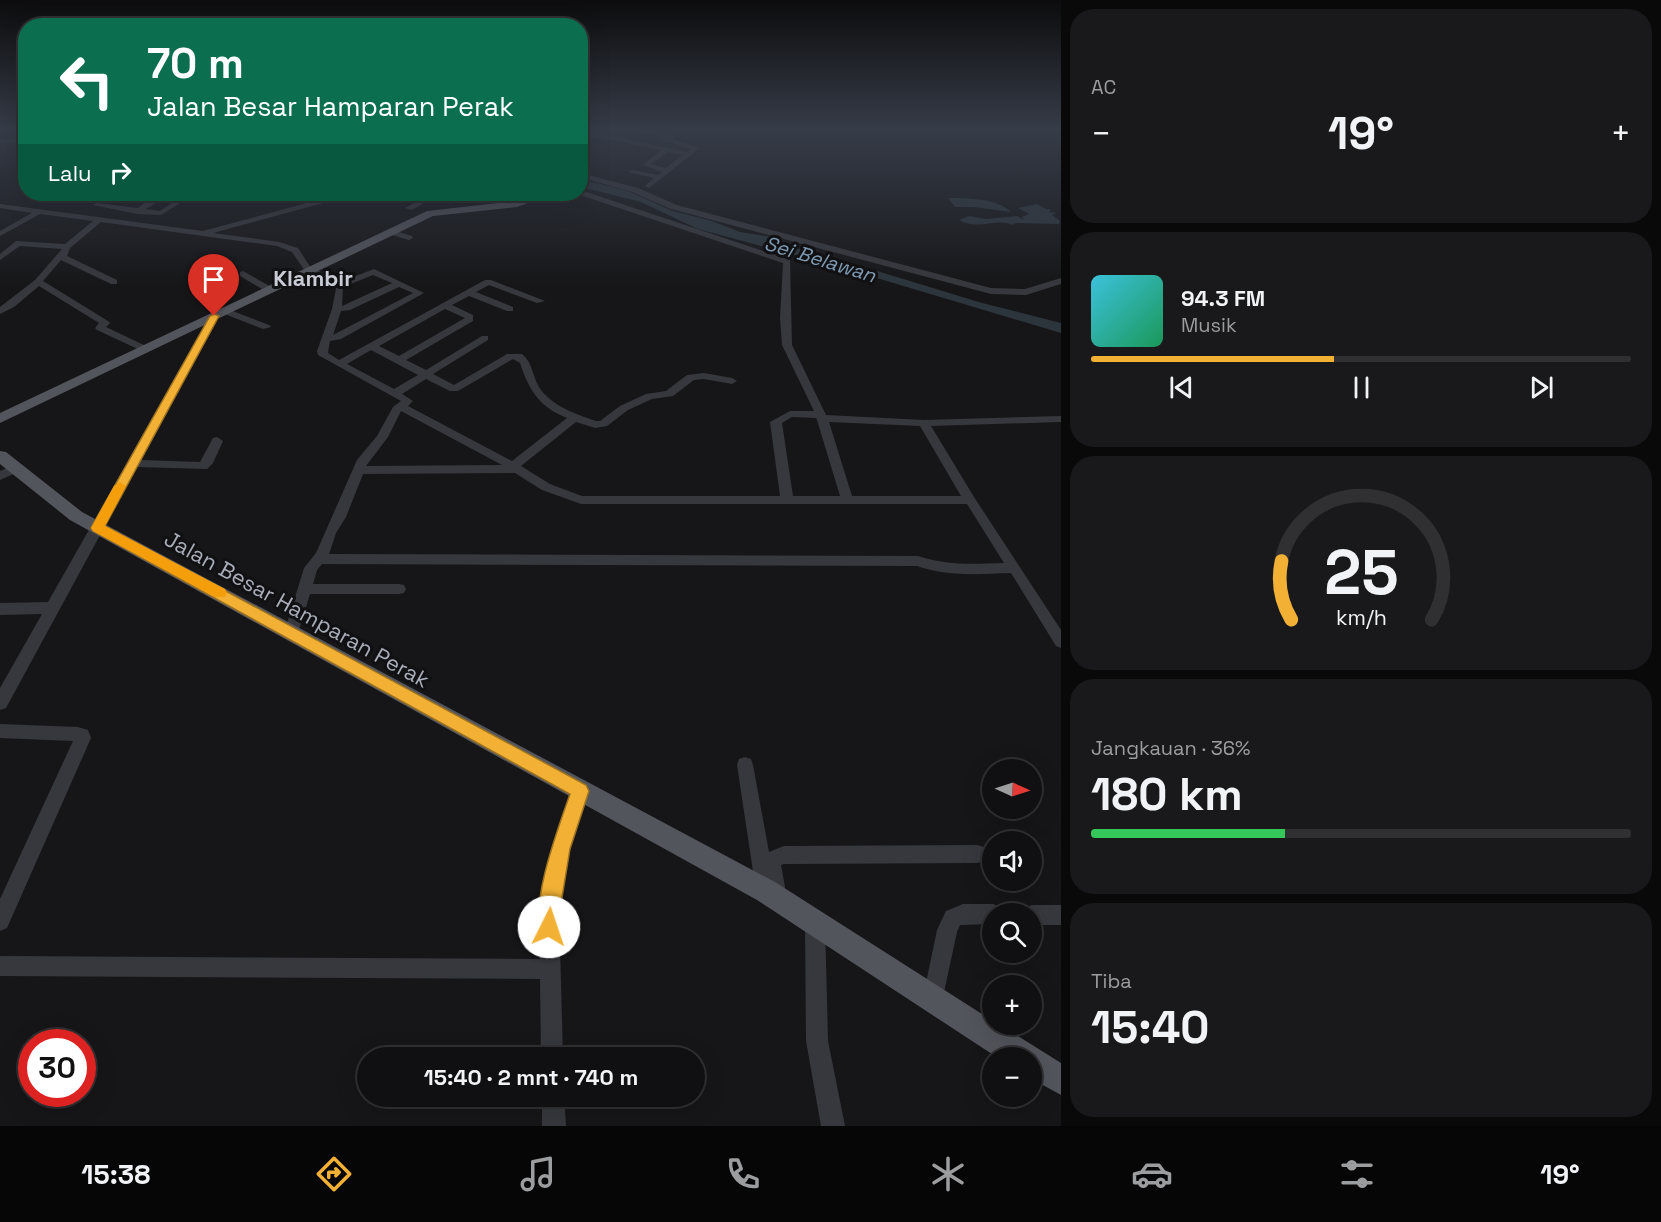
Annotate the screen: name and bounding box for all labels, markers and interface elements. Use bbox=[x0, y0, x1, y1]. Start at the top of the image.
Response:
text: 70 m bbox=[147, 37, 244, 90]
icon: left bbox=[48, 42, 126, 120]
text: AC bbox=[1091, 74, 1116, 100]
text: Jalan Besar Hamparan Perak bbox=[147, 89, 514, 124]
text: 19° bbox=[1328, 105, 1394, 162]
text: − bbox=[1091, 113, 1111, 155]
text: + bbox=[1611, 113, 1631, 155]
icon: right bbox=[104, 156, 137, 189]
text: Lalu bbox=[48, 159, 92, 187]
water label: Sei Belawan bbox=[761, 230, 880, 288]
pin bbox=[188, 254, 239, 316]
icon: arrive bbox=[197, 263, 230, 296]
district label: Klambir bbox=[273, 264, 353, 292]
text: 94.3 FM bbox=[1181, 284, 1265, 312]
text: Musik bbox=[1181, 312, 1237, 338]
icon: previous bbox=[1165, 371, 1198, 404]
icon: pause bbox=[1345, 371, 1378, 404]
icon: next bbox=[1525, 371, 1558, 404]
street label: Jalan Besar Hamparan Perak bbox=[160, 524, 435, 694]
text: 25 bbox=[1324, 533, 1398, 612]
text: km/h bbox=[1335, 604, 1387, 631]
text: Jangkauan · 36% bbox=[1091, 735, 1251, 761]
north arrow bbox=[982, 759, 1042, 819]
map controls bbox=[982, 759, 1042, 1107]
text: 180 km bbox=[1091, 766, 1243, 823]
button: sound bbox=[982, 831, 1042, 891]
position arrow bbox=[517, 895, 581, 959]
button: search bbox=[982, 903, 1042, 963]
text: Tiba bbox=[1091, 968, 1132, 994]
button: + bbox=[982, 975, 1042, 1035]
text: 15:40 bbox=[1091, 999, 1210, 1056]
speed limit sign: 30 bbox=[18, 1029, 96, 1107]
button: − bbox=[982, 1047, 1042, 1107]
text: 15:40 · 2 mnt · 740 m bbox=[424, 1063, 638, 1091]
icon: directions bbox=[313, 1153, 355, 1195]
icon: music bbox=[517, 1153, 559, 1195]
icon: phone bbox=[722, 1153, 764, 1195]
icon: climate bbox=[927, 1153, 969, 1195]
icon: car bbox=[1131, 1153, 1173, 1195]
icon: filters bbox=[1336, 1153, 1378, 1195]
text: 15:38 bbox=[81, 1157, 150, 1192]
text: 19° bbox=[1540, 1157, 1580, 1192]

